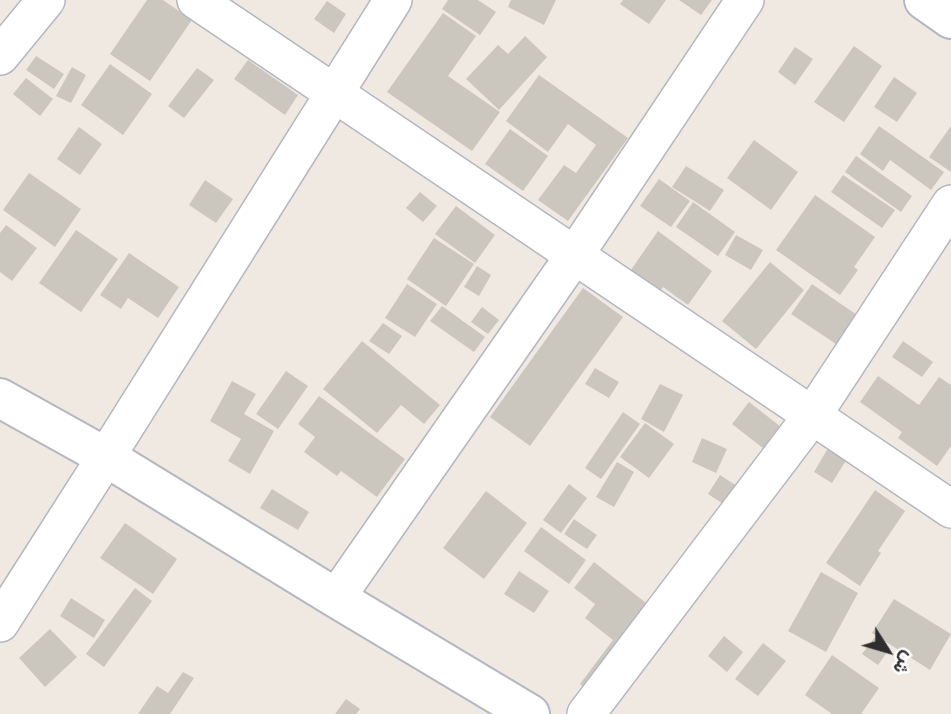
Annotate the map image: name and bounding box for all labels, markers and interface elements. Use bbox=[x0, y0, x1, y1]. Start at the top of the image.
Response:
north arrow bbox=[853, 616, 923, 686]
text: ش bbox=[889, 648, 921, 680]

